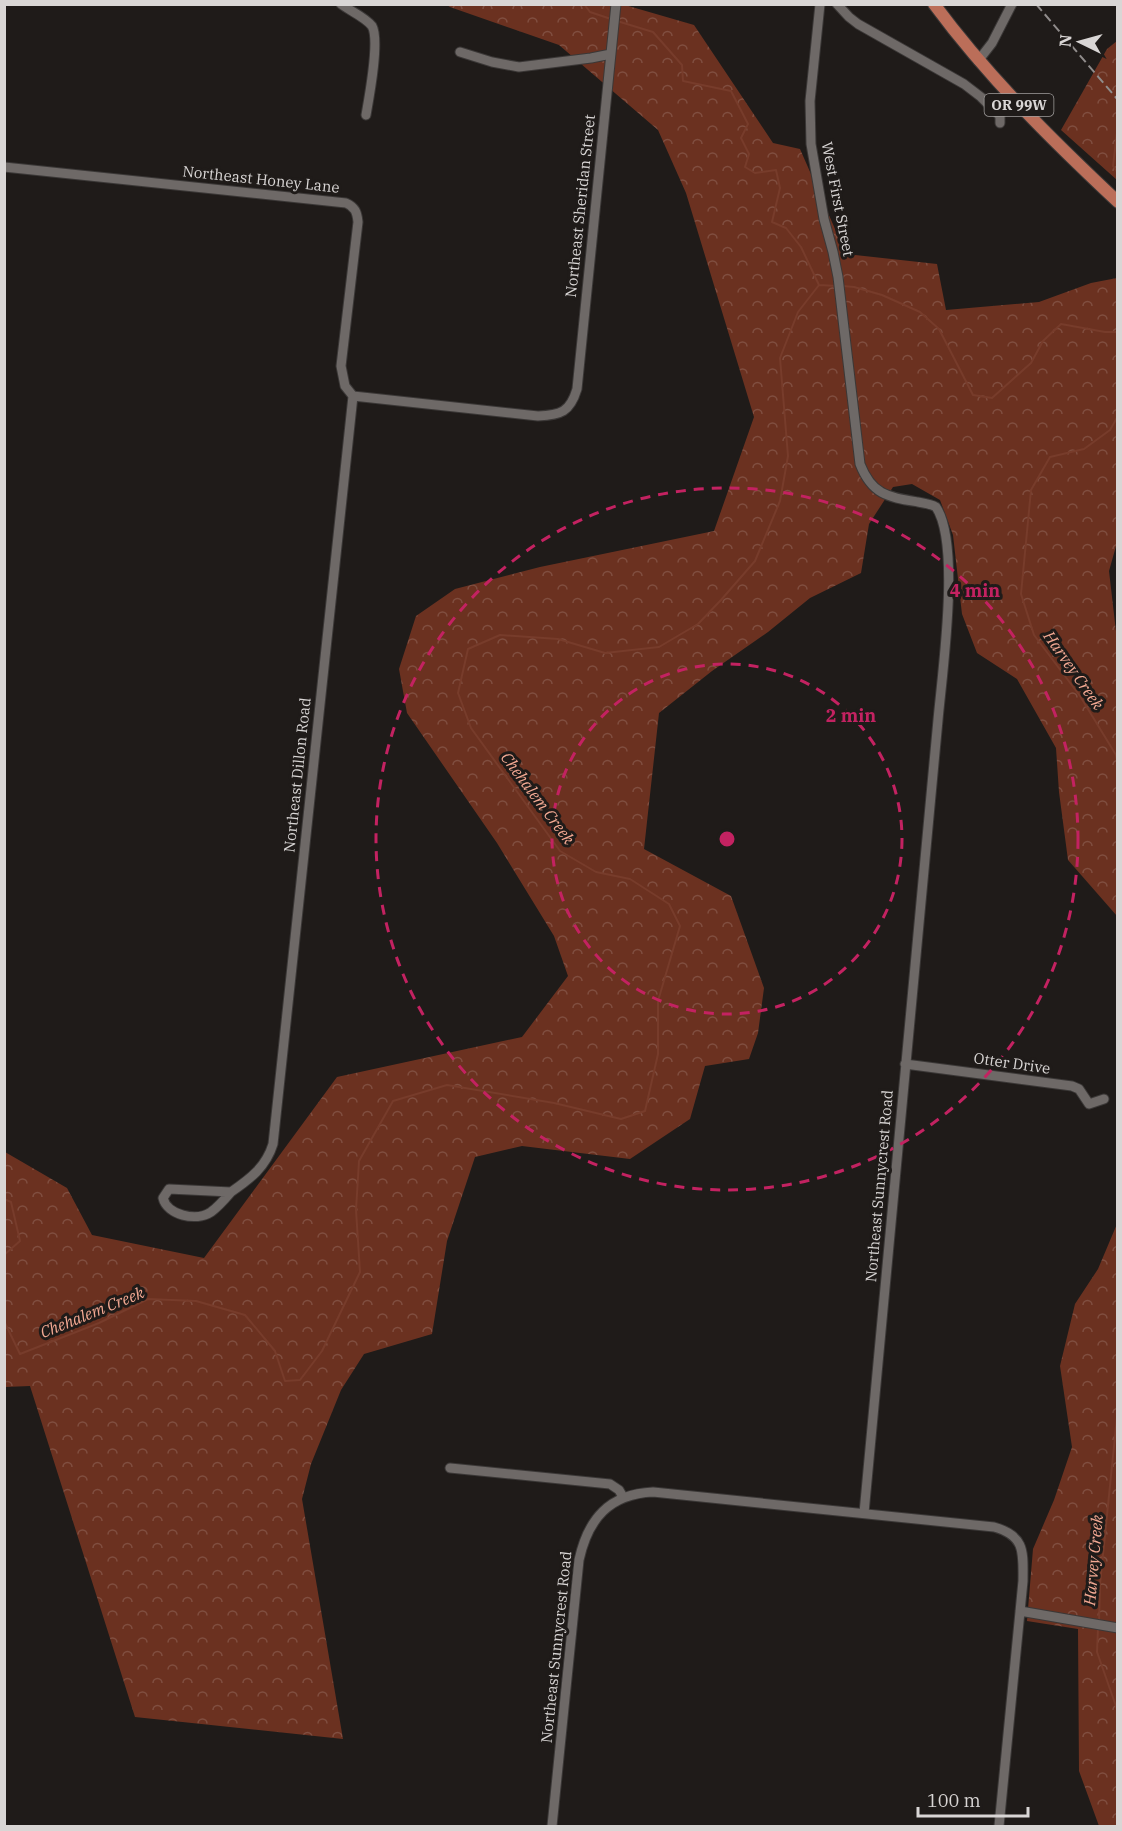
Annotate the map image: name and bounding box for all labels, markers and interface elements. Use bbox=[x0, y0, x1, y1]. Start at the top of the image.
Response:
north arrow bbox=[1050, 12, 1110, 72]
text: N bbox=[1055, 34, 1076, 48]
road number: OR 99W bbox=[984, 94, 1054, 116]
street label: Northeast Sheridan Street bbox=[561, 114, 599, 298]
street label: West First Street bbox=[818, 140, 858, 258]
street label: Northeast Honey Lane bbox=[181, 161, 341, 197]
text: 4 min bbox=[950, 579, 1000, 602]
water label: Harvey Creek bbox=[1039, 626, 1109, 714]
street label: Northeast Dillon Road bbox=[279, 697, 315, 853]
text: 2 min bbox=[826, 704, 876, 727]
water label: Chehalem Creek bbox=[497, 748, 579, 848]
centre of rings bbox=[717, 829, 737, 849]
street label: Otter Drive bbox=[972, 1048, 1052, 1078]
street label: Northeast Sunnycrest Road bbox=[861, 1089, 897, 1283]
water label: Chehalem Creek bbox=[37, 1282, 147, 1342]
water label: Harvey Creek bbox=[1079, 1513, 1107, 1607]
street label: Northeast Sunnycrest Road bbox=[536, 1550, 576, 1744]
scale bar bbox=[918, 1780, 1028, 1818]
text: 100 m bbox=[927, 1789, 981, 1812]

